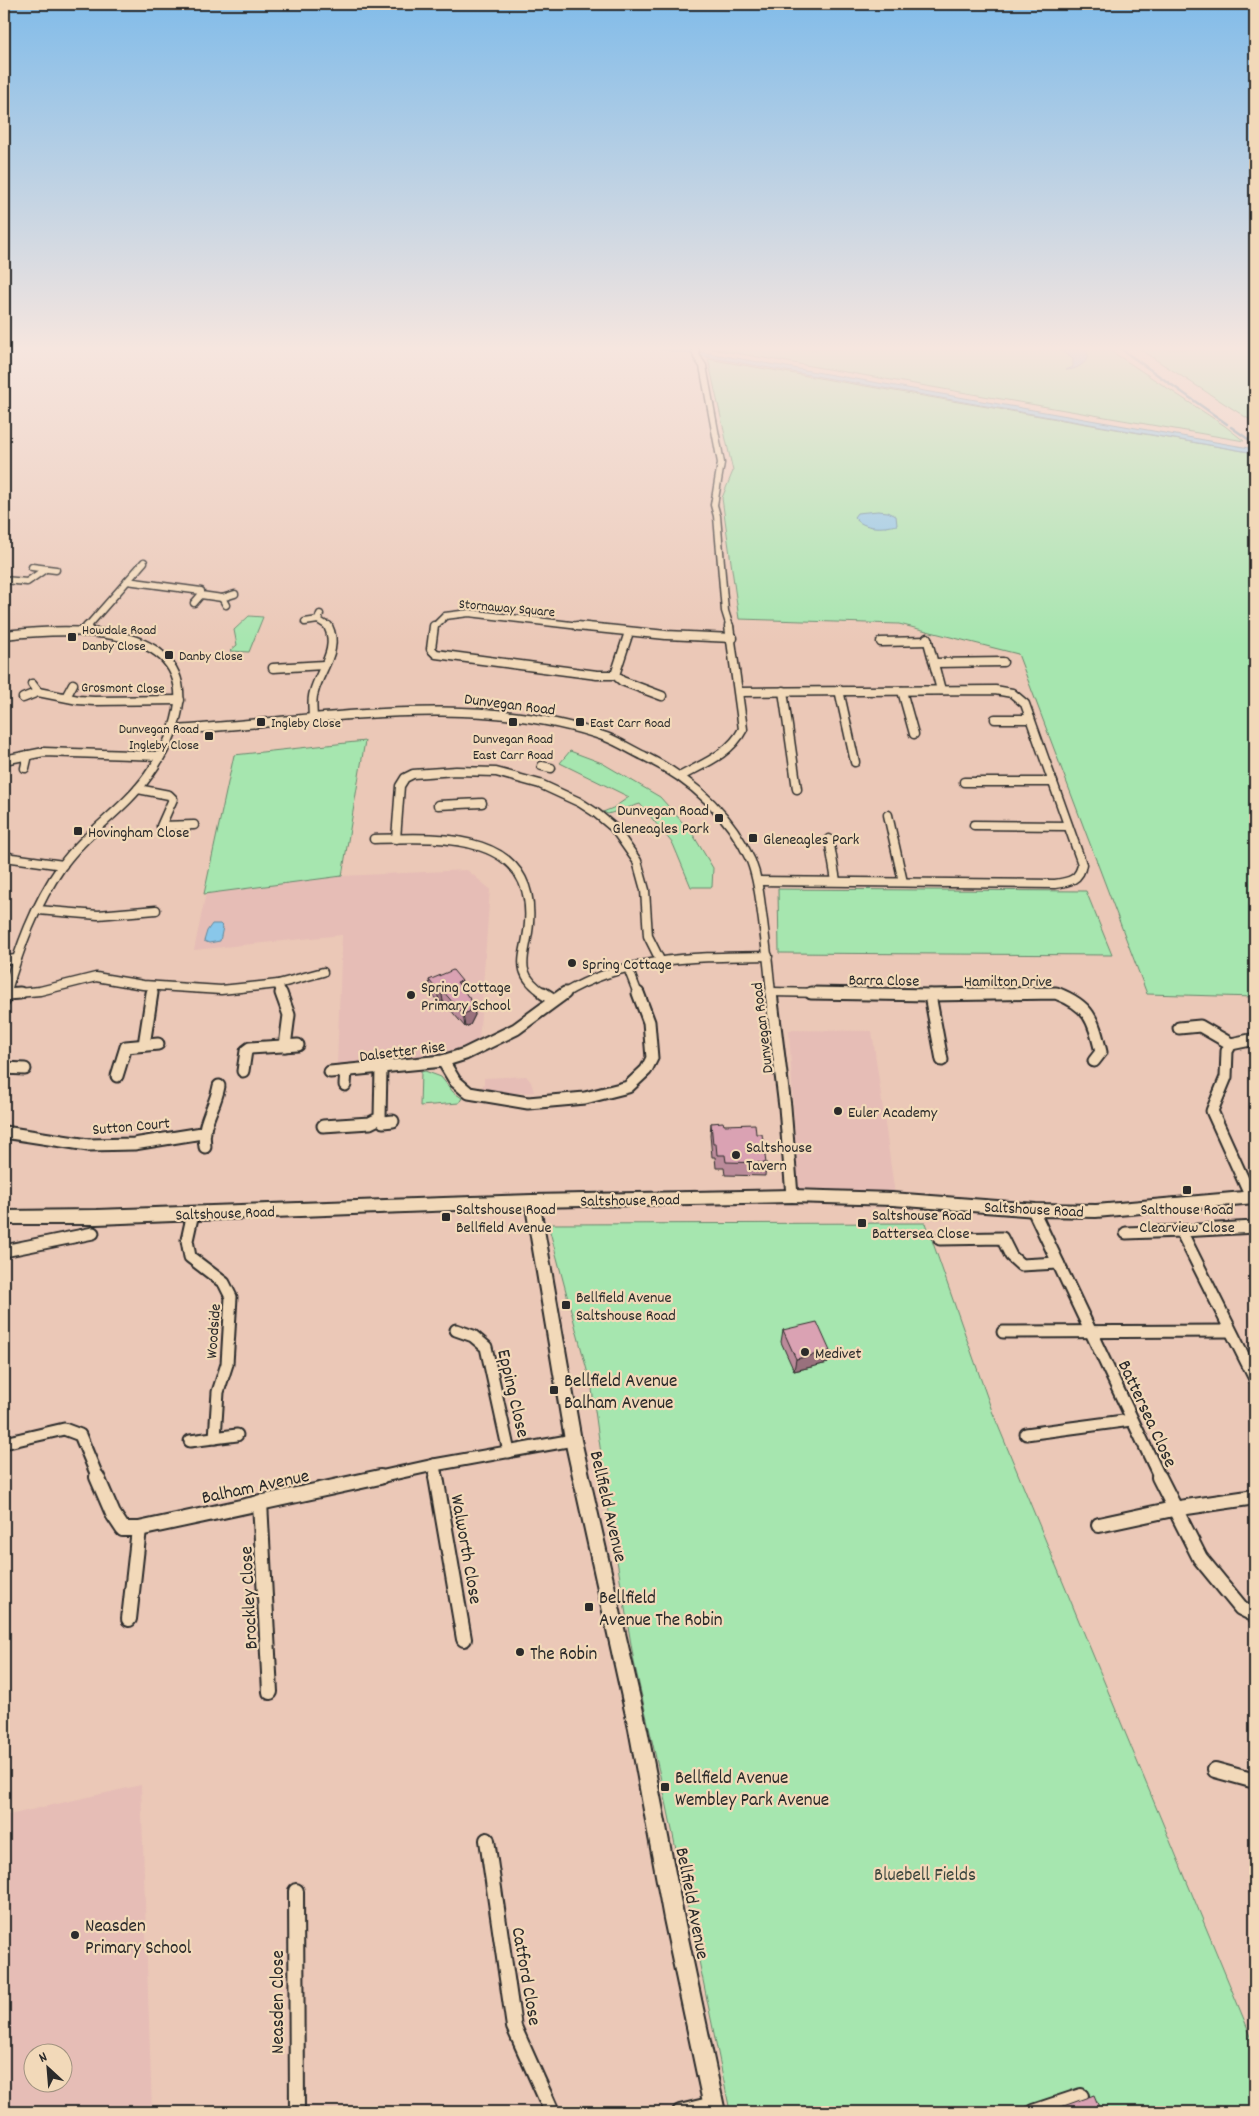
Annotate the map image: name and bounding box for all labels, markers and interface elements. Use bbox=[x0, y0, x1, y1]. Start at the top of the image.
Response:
street label: Stornaway Square bbox=[458, 595, 556, 623]
place label: Howdale Road Danby Close bbox=[82, 621, 156, 657]
marker: Howdale Road Danby Close bbox=[66, 631, 78, 643]
place label: Danby Close bbox=[179, 647, 243, 667]
marker: Danby Close bbox=[163, 649, 175, 661]
street label: Grosmont Close bbox=[81, 678, 165, 700]
street label: Dunvegan Road bbox=[463, 688, 557, 722]
place label: Ingleby Close bbox=[271, 714, 341, 734]
place label: East Carr Road bbox=[590, 714, 670, 734]
marker: Ingleby Close bbox=[255, 716, 267, 728]
marker: Dunvegan Road East Carr Road bbox=[507, 716, 519, 728]
marker: East Carr Road bbox=[574, 716, 586, 728]
place label: Dunvegan Road Ingleby Close bbox=[119, 720, 199, 756]
marker: Dunvegan Road Ingleby Close bbox=[203, 730, 215, 742]
place label: Dunvegan Road East Carr Road bbox=[473, 730, 553, 766]
place label: Dunvegan Road Gleneagles Park bbox=[613, 800, 709, 841]
marker: Dunvegan Road Gleneagles Park bbox=[713, 812, 725, 824]
place label: Hovingham Close bbox=[88, 822, 189, 845]
marker: Hovingham Close bbox=[72, 825, 84, 837]
place label: Gleneagles Park bbox=[763, 829, 859, 852]
marker: Gleneagles Park bbox=[747, 832, 759, 844]
place label: Spring Cottage bbox=[582, 954, 672, 977]
marker: Spring Cottage bbox=[566, 957, 578, 969]
street label: Barra Close bbox=[848, 969, 920, 994]
street label: Hamilton Drive bbox=[964, 971, 1052, 994]
place label: Spring Cottage Primary School bbox=[421, 977, 511, 1018]
street label: Dunvegan Road bbox=[746, 981, 780, 1075]
marker: Spring Cottage Primary School bbox=[405, 989, 417, 1001]
street label: Dalsetter Rise bbox=[358, 1036, 447, 1069]
place label: Euler Academy bbox=[848, 1102, 938, 1125]
marker: Euler Academy bbox=[832, 1105, 844, 1117]
street label: Sutton Court bbox=[92, 1113, 171, 1142]
place label: Saltshouse Tavern bbox=[746, 1137, 812, 1178]
marker: Saltshouse Tavern bbox=[730, 1149, 742, 1161]
marker: Salthouse Road Clearview Close bbox=[1181, 1184, 1193, 1196]
street label: Saltshouse Road bbox=[580, 1189, 680, 1214]
street label: Saltshouse Road bbox=[983, 1196, 1084, 1225]
place label: Saltshouse Road Bellfield Avenue bbox=[456, 1199, 556, 1240]
place label: Salthouse Road Clearview Close bbox=[1139, 1199, 1235, 1240]
street label: Saltshouse Road bbox=[175, 1201, 275, 1228]
place label: Saltshouse Road Battersea Close bbox=[872, 1205, 972, 1246]
marker: Saltshouse Road Bellfield Avenue bbox=[440, 1211, 452, 1223]
marker: Saltshouse Road Battersea Close bbox=[856, 1217, 868, 1229]
place label: Bellfield Avenue Saltshouse Road bbox=[576, 1287, 676, 1328]
marker: Bellfield Avenue Saltshouse Road bbox=[560, 1299, 572, 1311]
street label: Woodside bbox=[201, 1303, 228, 1359]
place label: Medivet bbox=[815, 1343, 862, 1366]
marker: Medivet bbox=[799, 1346, 811, 1358]
street label: Epping Close bbox=[488, 1347, 535, 1441]
street label: Battersea Close bbox=[1109, 1356, 1183, 1473]
place label: Bellfield Avenue Balham Avenue bbox=[564, 1369, 677, 1418]
marker: Bellfield Avenue Balham Avenue bbox=[548, 1384, 560, 1396]
street label: Bellfield Avenue bbox=[581, 1449, 632, 1565]
street label: Balham Avenue bbox=[199, 1464, 312, 1513]
street label: Walworth Close bbox=[442, 1493, 487, 1607]
street label: Brockley Close bbox=[234, 1545, 267, 1650]
place label: Bellfield Avenue The Robin bbox=[599, 1586, 723, 1635]
marker: Bellfield Avenue The Robin bbox=[583, 1601, 595, 1613]
place label: The Robin bbox=[530, 1642, 597, 1669]
marker: The Robin bbox=[514, 1646, 526, 1658]
place label: Bellfield Avenue Wembley Park Avenue bbox=[675, 1766, 829, 1815]
marker: Bellfield Avenue Wembley Park Avenue bbox=[659, 1781, 671, 1793]
street label: Bellfield Avenue bbox=[667, 1845, 715, 1962]
park label: Bluebell Fields bbox=[874, 1863, 976, 1890]
place label: Neasden Primary School bbox=[85, 1914, 192, 1963]
street label: Catford Close bbox=[503, 1925, 546, 2028]
marker: Neasden Primary School bbox=[69, 1929, 81, 1941]
street label: Neasden Close bbox=[266, 1950, 293, 2054]
north arrow bbox=[22, 2044, 72, 2094]
text: N bbox=[36, 2048, 51, 2069]

